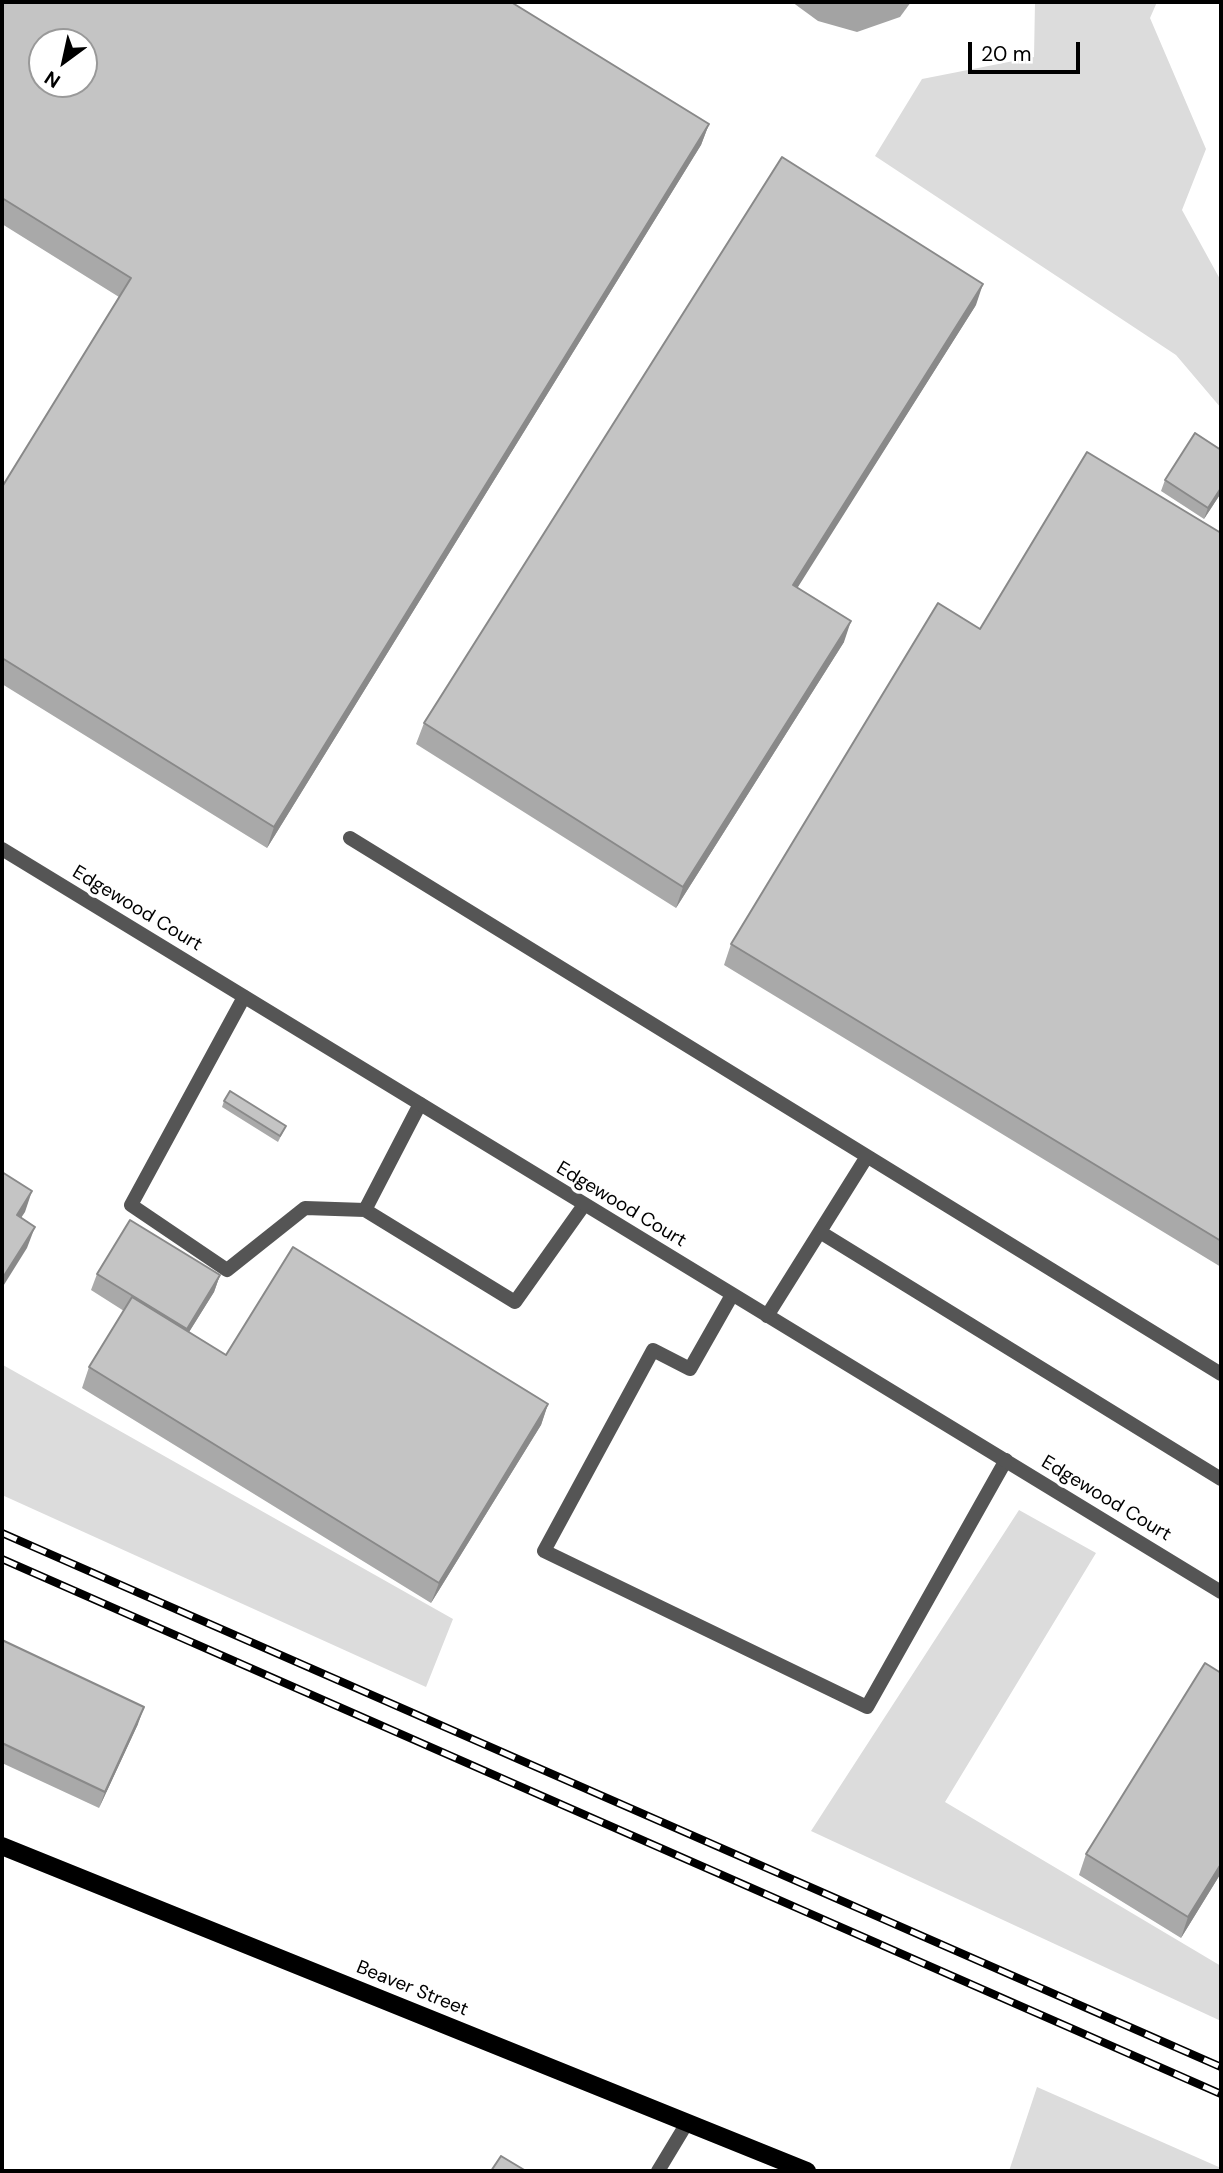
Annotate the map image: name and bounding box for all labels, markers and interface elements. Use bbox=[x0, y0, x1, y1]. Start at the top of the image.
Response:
north arrow bbox=[28, 28, 98, 98]
scale bar bbox=[971, 28, 1083, 72]
text: 20 m bbox=[981, 40, 1032, 68]
text: N bbox=[40, 65, 65, 94]
street label: Edgewood Court bbox=[68, 861, 206, 957]
street label: Edgewood Court bbox=[552, 1157, 690, 1253]
street label: Edgewood Court bbox=[1037, 1451, 1175, 1547]
street label: Beaver Street bbox=[353, 1956, 471, 2022]

